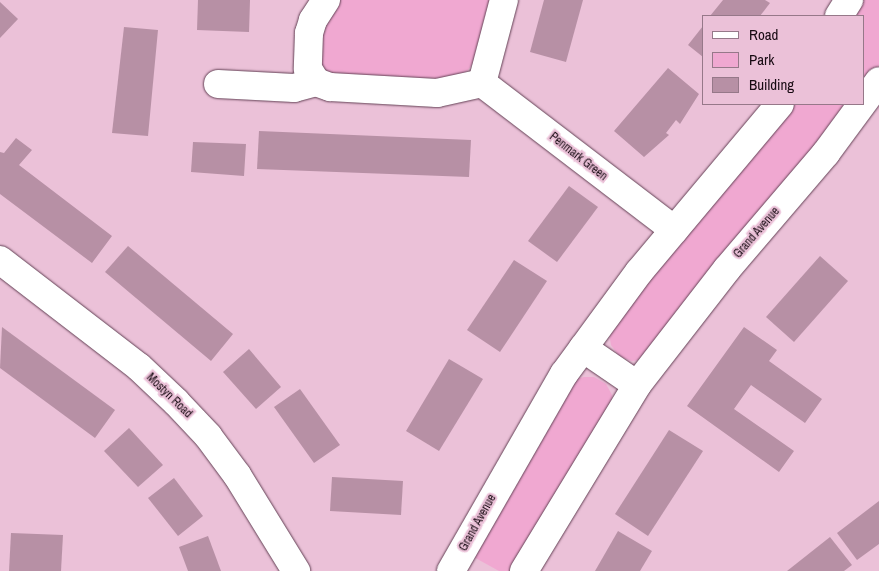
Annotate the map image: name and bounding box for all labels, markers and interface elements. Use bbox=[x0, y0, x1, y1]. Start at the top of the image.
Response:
legend bbox=[702, 15, 864, 105]
text: Road bbox=[749, 24, 778, 45]
text: Park bbox=[749, 49, 774, 70]
text: Building bbox=[749, 74, 794, 95]
street label: Penmark Green bbox=[546, 130, 610, 184]
street label: Grand Avenue bbox=[731, 204, 783, 262]
street label: Mostyn Road bbox=[143, 371, 195, 421]
street label: Grand Avenue bbox=[456, 492, 500, 554]

